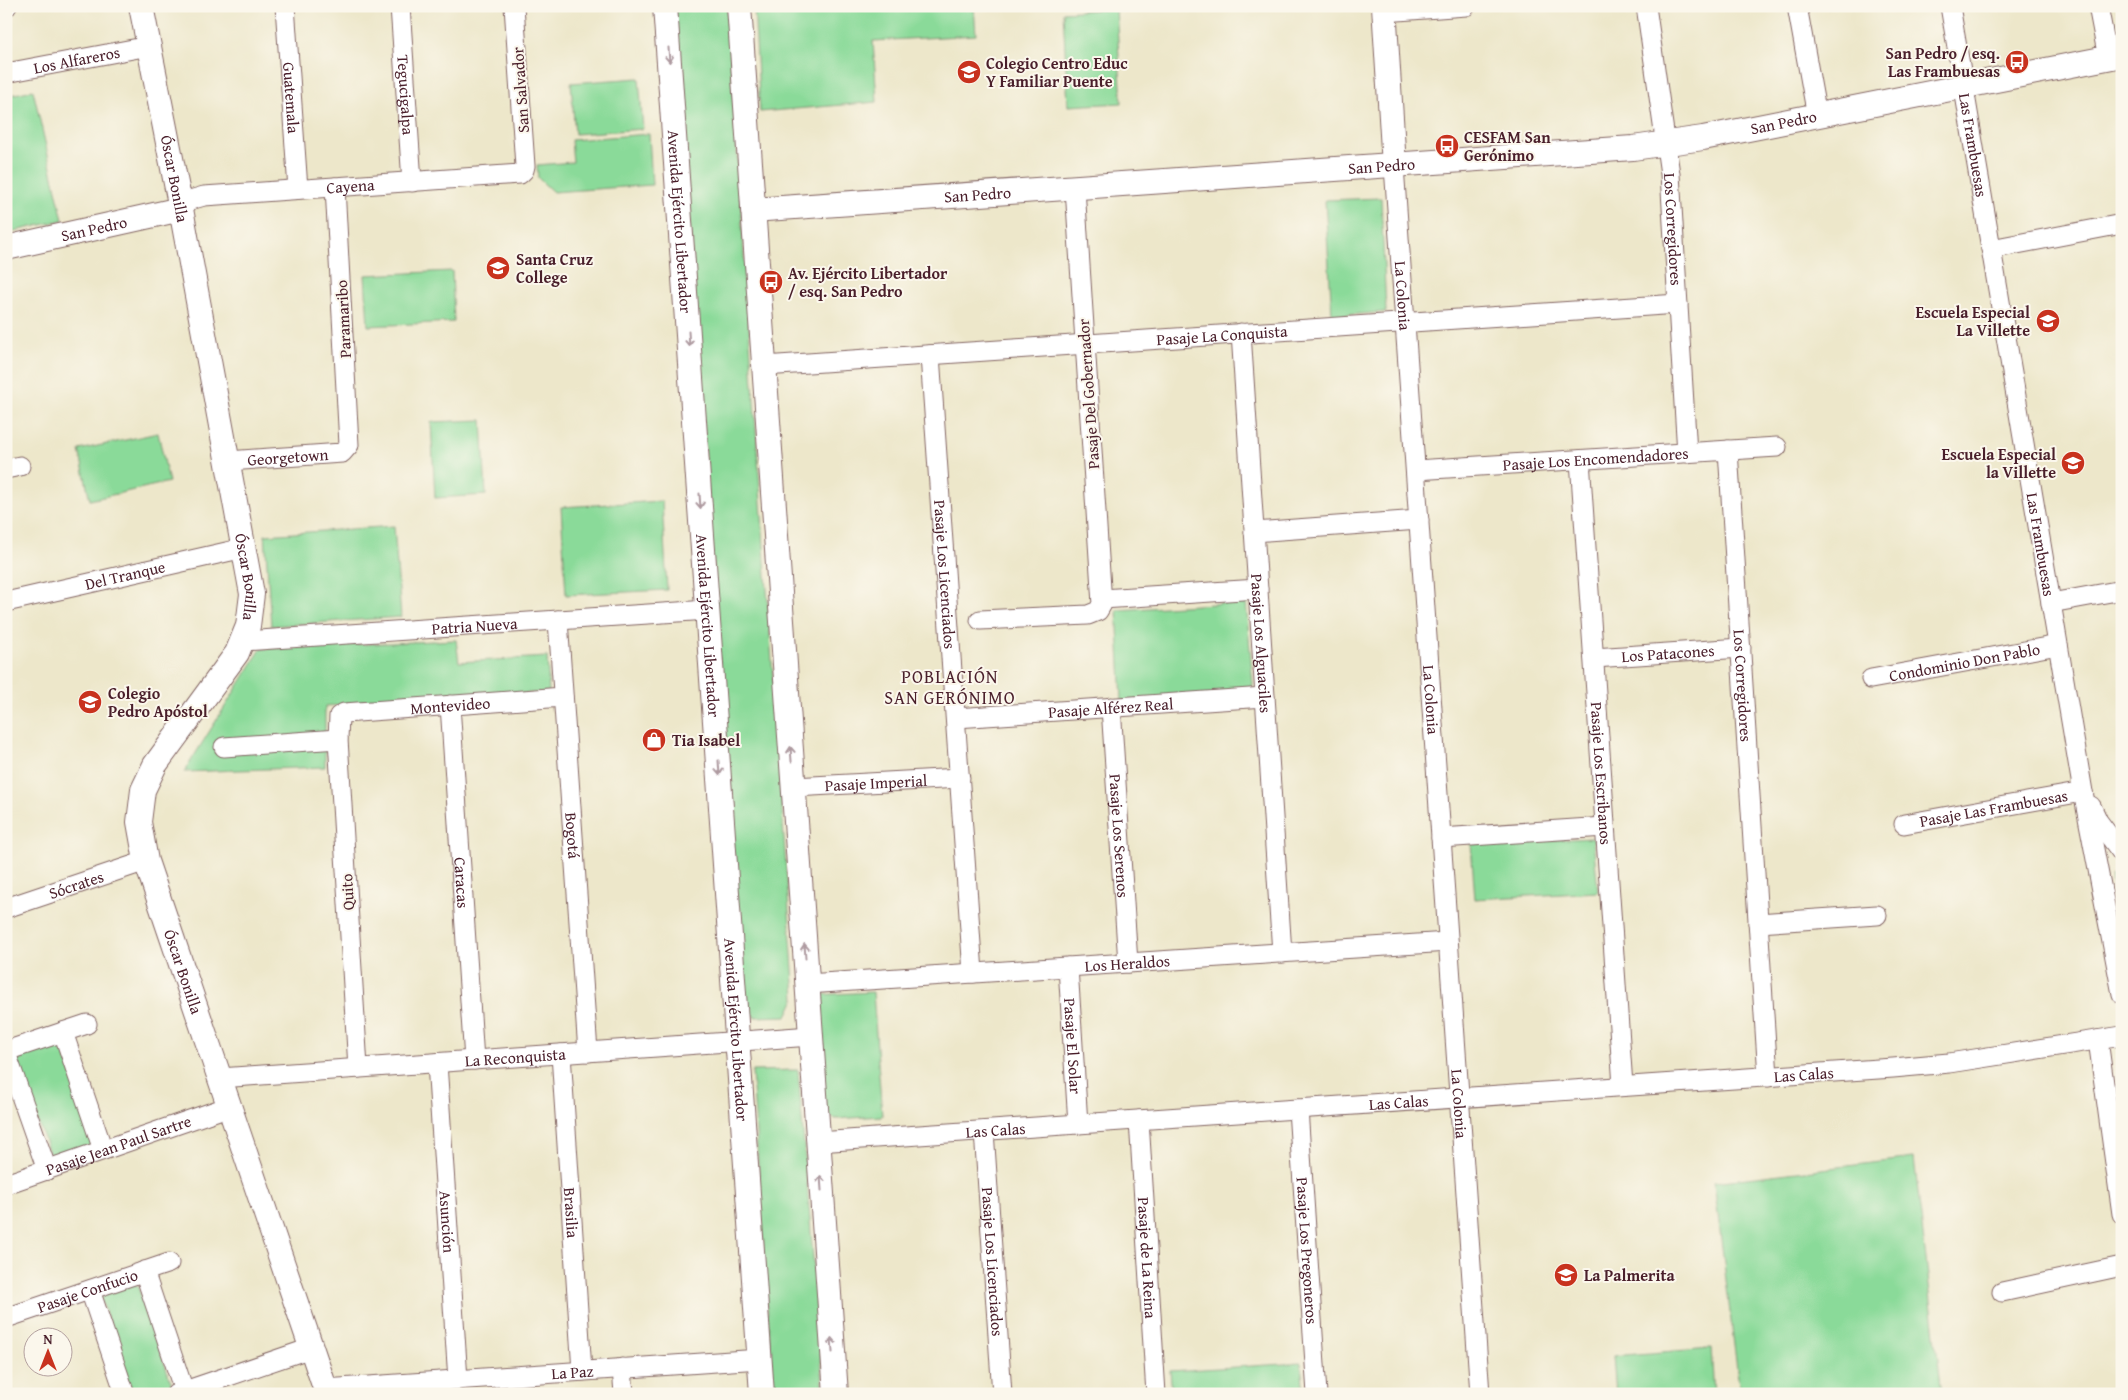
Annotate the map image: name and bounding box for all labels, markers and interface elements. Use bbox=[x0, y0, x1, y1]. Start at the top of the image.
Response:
street label: Los Alfareros bbox=[32, 40, 122, 80]
place label: San Pedro / esq. Las Frambuesas bbox=[1886, 41, 2000, 83]
street label: San Salvador bbox=[505, 46, 535, 134]
one-way arrow bbox=[664, 47, 673, 63]
bus stop icon: San Pedro / esq. Las Frambuesas bbox=[2004, 49, 2030, 75]
place label: Colegio Centro Educ Y Familiar Puente bbox=[986, 51, 1128, 93]
street label: Tegucigalpa bbox=[391, 54, 421, 136]
school or university icon: Colegio Centro Educ Y Familiar Puente bbox=[956, 59, 982, 85]
street label: Guatemala bbox=[277, 61, 306, 135]
street label: Las Frambuesas bbox=[1953, 91, 1994, 199]
street label: San Pedro bbox=[1748, 104, 1819, 140]
place label: CESFAM San Gerónimo bbox=[1464, 125, 1551, 167]
street label: Avenida Ejército Libertador bbox=[662, 129, 698, 314]
street label: Óscar Bonilla bbox=[155, 133, 195, 225]
bus stop icon: CESFAM San Gerónimo bbox=[1434, 133, 1460, 159]
street label: San Pedro bbox=[1347, 151, 1416, 180]
street label: Cayena bbox=[326, 172, 376, 199]
street label: Los Corregidores bbox=[1658, 172, 1689, 286]
street label: San Pedro bbox=[943, 180, 1012, 209]
street label: San Pedro bbox=[58, 209, 129, 247]
place label: Santa Cruz College bbox=[516, 247, 593, 289]
school or university icon: Santa Cruz College bbox=[485, 255, 511, 281]
street label: La Colonia bbox=[1389, 260, 1418, 332]
place label: Av. Ejército Libertador / esq. San Pedro bbox=[788, 261, 948, 303]
bus stop icon: Av. Ejército Libertador / esq. San Pedro bbox=[758, 269, 784, 295]
street label: Paramaribo bbox=[329, 279, 357, 359]
place label: Escuela Especial La Villette bbox=[1916, 300, 2030, 342]
school or university icon: Escuela Especial La Villette bbox=[2035, 308, 2061, 334]
street label: Pasaje Del Gobernador bbox=[1071, 318, 1105, 470]
street label: Pasaje La Conquista bbox=[1156, 318, 1289, 351]
one-way arrow bbox=[684, 331, 693, 347]
street label: Pasaje Los Encomendadores bbox=[1502, 441, 1689, 476]
street label: Georgetown bbox=[247, 442, 329, 472]
place label: Escuela Especial la Villette bbox=[1942, 442, 2056, 484]
school or university icon: Escuela Especial la Villette bbox=[2060, 450, 2086, 476]
street label: Las Frambuesas bbox=[2021, 491, 2062, 598]
one-way arrow bbox=[695, 493, 705, 509]
street label: Pasaje Los Licenciados bbox=[928, 499, 962, 650]
street label: Óscar Bonilla bbox=[229, 531, 264, 622]
street label: Avenida Ejército Libertador bbox=[690, 533, 727, 718]
street label: Del Tranque bbox=[82, 554, 168, 596]
street label: Pasaje Los Alguaciles bbox=[1245, 573, 1278, 714]
street label: Patria Nueva bbox=[431, 611, 519, 640]
street label: Los Corregidores bbox=[1727, 629, 1759, 742]
street label: Condominio Don Pablo bbox=[1887, 637, 2042, 687]
street label: Los Patacones bbox=[1620, 638, 1715, 668]
district label: POBLACIÓN SAN GERÓNIMO bbox=[884, 663, 1016, 711]
street label: La Colonia bbox=[1417, 664, 1446, 736]
place label: Colegio Pedro Apóstol bbox=[108, 681, 208, 723]
school or university icon: Colegio Pedro Apóstol bbox=[77, 689, 103, 715]
street label: Montevideo bbox=[409, 690, 491, 720]
street label: Pasaje Alférez Real bbox=[1047, 691, 1175, 724]
street label: Pasaje Los Escribanos bbox=[1585, 701, 1618, 846]
shop icon: Tia Isabel bbox=[641, 727, 667, 753]
place label: Tia Isabel bbox=[672, 728, 740, 752]
one-way arrow bbox=[787, 746, 796, 762]
one-way arrow bbox=[714, 760, 723, 776]
street label: Pasaje Imperial bbox=[824, 768, 928, 797]
street label: Pasaje Los Serenos bbox=[1103, 773, 1136, 898]
street label: Pasaje Las Frambuesas bbox=[1917, 783, 2070, 833]
street label: Bogotá bbox=[559, 811, 587, 860]
street label: Caracas bbox=[448, 856, 476, 909]
street label: Sócrates bbox=[46, 864, 107, 905]
street label: Quito bbox=[334, 873, 360, 911]
street label: Óscar Bonilla bbox=[158, 926, 209, 1018]
street label: Avenida Ejército Libertador bbox=[718, 937, 755, 1122]
one-way arrow bbox=[800, 943, 810, 959]
street label: Los Heraldos bbox=[1084, 948, 1171, 978]
street label: Pasaje El Solar bbox=[1058, 997, 1088, 1095]
street label: La Reconquista bbox=[464, 1041, 567, 1073]
street label: Las Calas bbox=[1773, 1060, 1834, 1088]
street label: La Colonia bbox=[1445, 1068, 1474, 1140]
street label: Las Calas bbox=[1368, 1088, 1429, 1116]
street label: Pasaje Jean Paul Sartre bbox=[42, 1108, 194, 1181]
street label: Las Calas bbox=[965, 1116, 1026, 1144]
one-way arrow bbox=[817, 1175, 826, 1191]
street label: Pasaje Los Pregoneros bbox=[1291, 1176, 1324, 1325]
street label: Pasaje Los Licenciados bbox=[976, 1186, 1010, 1337]
street label: Brasilia bbox=[558, 1187, 585, 1239]
street label: Asunción bbox=[433, 1190, 462, 1254]
street label: Pasaje de La Reina bbox=[1132, 1196, 1163, 1320]
street label: Pasaje Confucio bbox=[34, 1262, 141, 1319]
school or university icon: La Palmerita bbox=[1553, 1262, 1579, 1288]
place label: La Palmerita bbox=[1584, 1263, 1675, 1287]
north arrow bbox=[22, 1328, 72, 1378]
text: N bbox=[43, 1329, 53, 1349]
one-way arrow bbox=[828, 1337, 837, 1353]
street label: La Paz bbox=[551, 1359, 594, 1385]

